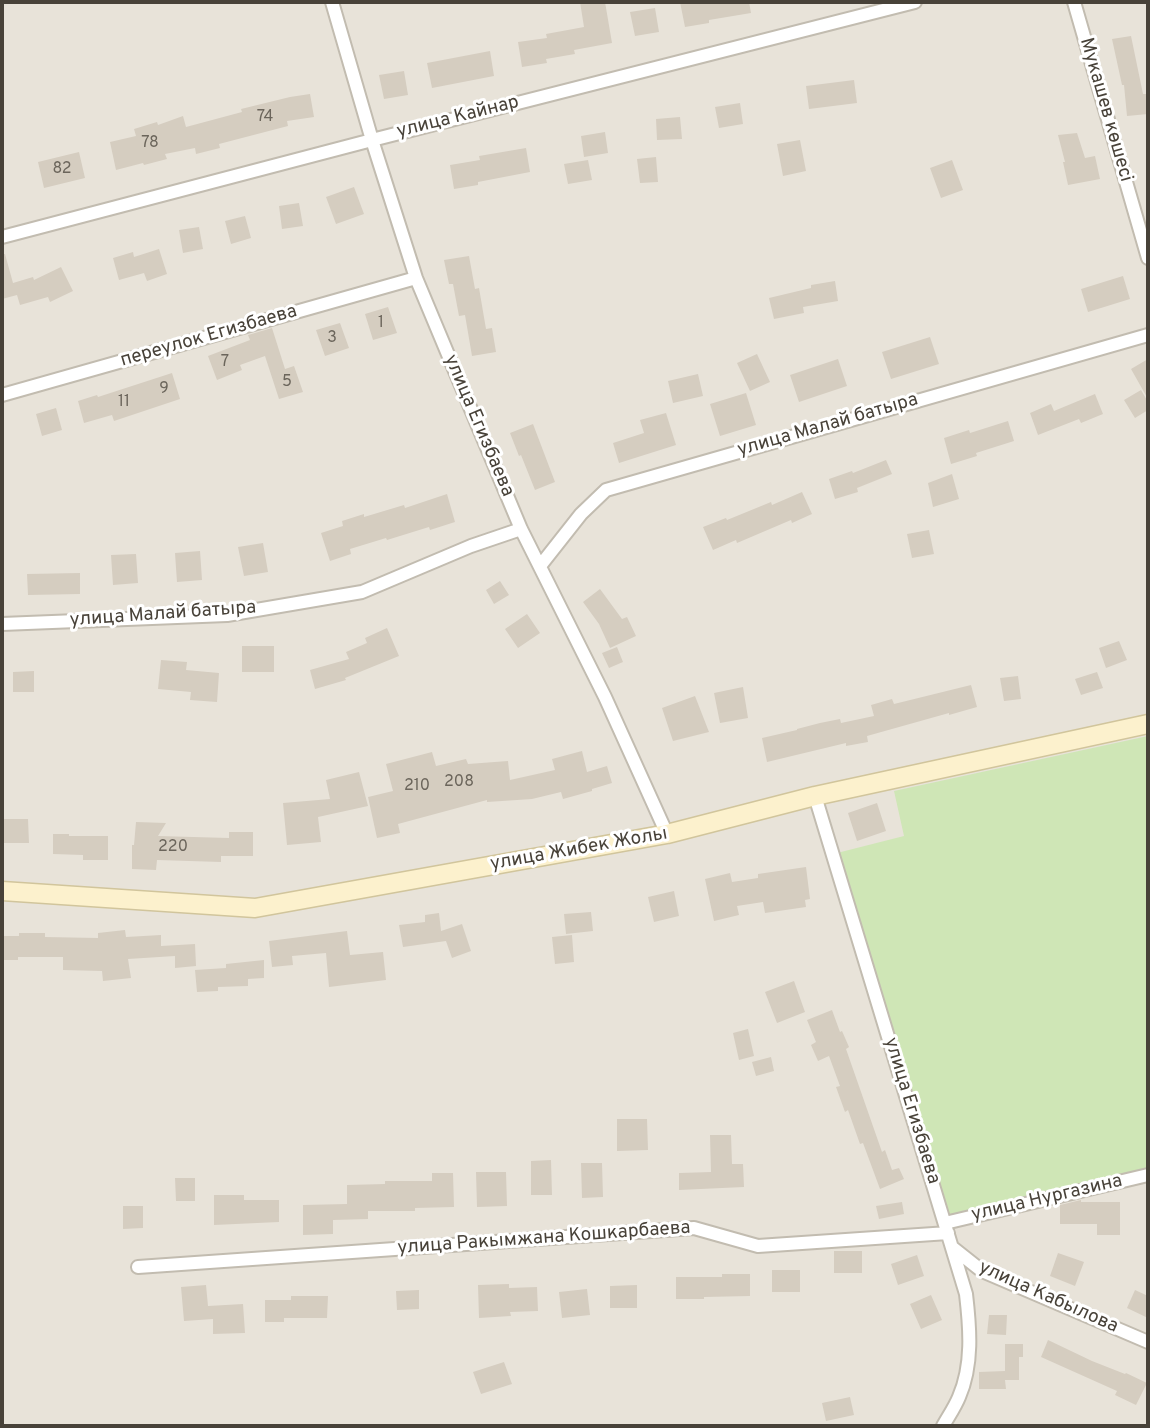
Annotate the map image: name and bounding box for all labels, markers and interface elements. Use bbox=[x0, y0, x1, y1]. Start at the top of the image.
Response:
street label: Мукашев көшесі bbox=[1073, 35, 1137, 185]
street label: улица Кайнар bbox=[395, 92, 521, 144]
house number: 74 bbox=[257, 108, 273, 128]
house number: 78 bbox=[141, 134, 159, 154]
house number: 82 bbox=[52, 160, 72, 180]
street label: переулок Егизбаева bbox=[118, 301, 300, 373]
house number: 1 bbox=[378, 314, 384, 334]
house number: 3 bbox=[327, 329, 337, 349]
street label: улица Егизбаева bbox=[438, 352, 518, 500]
house number: 7 bbox=[221, 353, 229, 373]
house number: 5 bbox=[282, 373, 292, 393]
house number: 9 bbox=[159, 380, 169, 400]
street label: улица Малай батыра bbox=[735, 389, 921, 463]
house number: 11 bbox=[118, 393, 130, 413]
street label: улица Малай батыра bbox=[69, 597, 257, 633]
house number: 208 bbox=[444, 773, 474, 793]
house number: 210 bbox=[404, 777, 430, 797]
street label: улица Жибек Жолы bbox=[489, 823, 669, 877]
house number: 220 bbox=[158, 838, 188, 858]
street label: улица Егизбаева bbox=[878, 1035, 944, 1187]
street label: улица Нургазина bbox=[969, 1171, 1125, 1227]
street label: улица Ракымжана Кошкарбаева bbox=[397, 1217, 691, 1261]
street label: улица Кабылова bbox=[975, 1257, 1121, 1339]

